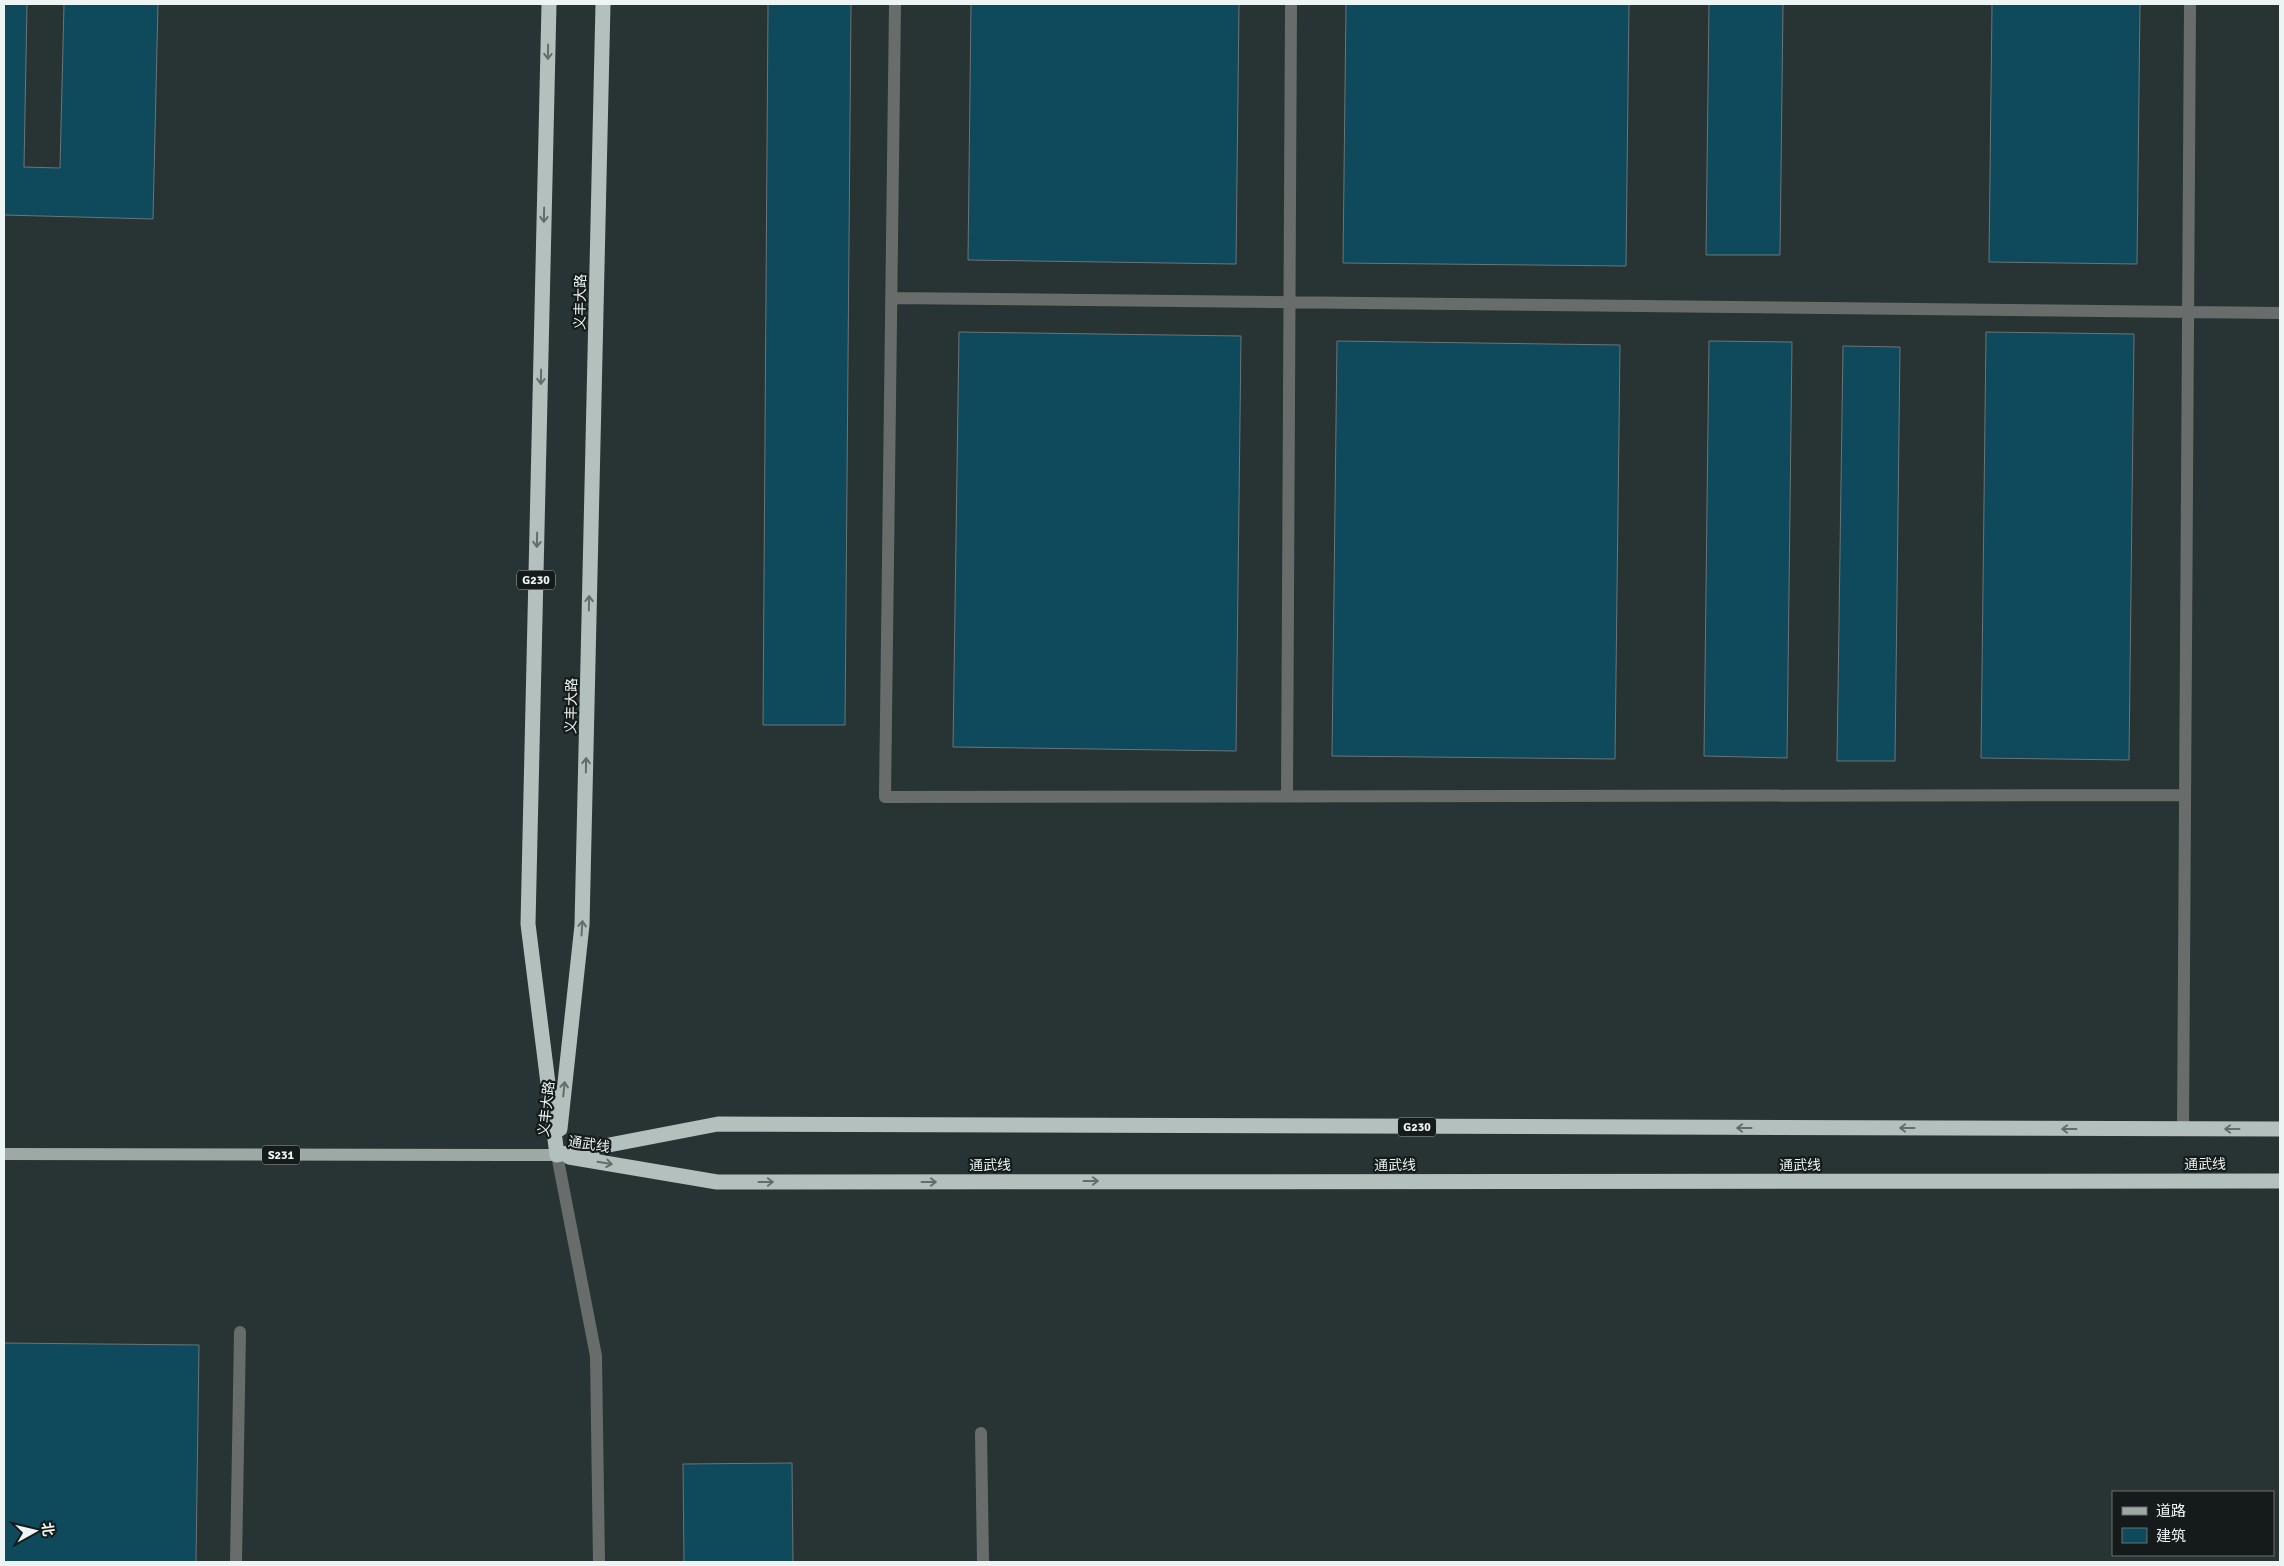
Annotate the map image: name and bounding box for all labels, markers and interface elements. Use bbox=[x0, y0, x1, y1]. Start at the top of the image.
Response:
one-way arrow bbox=[543, 44, 553, 60]
one-way arrow bbox=[540, 207, 549, 223]
street label: 义丰大路 bbox=[572, 274, 589, 330]
one-way arrow bbox=[536, 369, 545, 385]
one-way arrow bbox=[532, 532, 542, 548]
road number: G230 bbox=[517, 570, 555, 590]
one-way arrow bbox=[585, 595, 594, 611]
street label: 义丰大路 bbox=[563, 678, 580, 734]
one-way arrow bbox=[581, 758, 591, 774]
one-way arrow bbox=[577, 920, 586, 936]
street label: 义丰大路 bbox=[535, 1080, 558, 1138]
one-way arrow bbox=[559, 1082, 569, 1098]
road number: G230 bbox=[1398, 1118, 1436, 1136]
one-way arrow bbox=[1736, 1123, 1752, 1133]
one-way arrow bbox=[1899, 1123, 1915, 1133]
one-way arrow bbox=[2061, 1124, 2078, 1134]
one-way arrow bbox=[2224, 1124, 2240, 1134]
street label: 通武线 bbox=[567, 1133, 611, 1156]
road number: S231 bbox=[262, 1146, 300, 1164]
street label: 通武线 bbox=[2184, 1156, 2226, 1173]
street label: 通武线 bbox=[969, 1157, 1011, 1174]
street label: 通武线 bbox=[1374, 1157, 1416, 1174]
street label: 通武线 bbox=[1779, 1157, 1821, 1174]
one-way arrow bbox=[597, 1159, 613, 1169]
one-way arrow bbox=[1083, 1176, 1099, 1186]
one-way arrow bbox=[758, 1177, 774, 1187]
one-way arrow bbox=[920, 1177, 937, 1187]
legend bbox=[2112, 1491, 2274, 1556]
text: 道路 bbox=[2156, 1502, 2186, 1520]
north arrow bbox=[10, 1506, 60, 1556]
text: 北 bbox=[38, 1521, 57, 1537]
text: 建筑 bbox=[2156, 1527, 2186, 1545]

